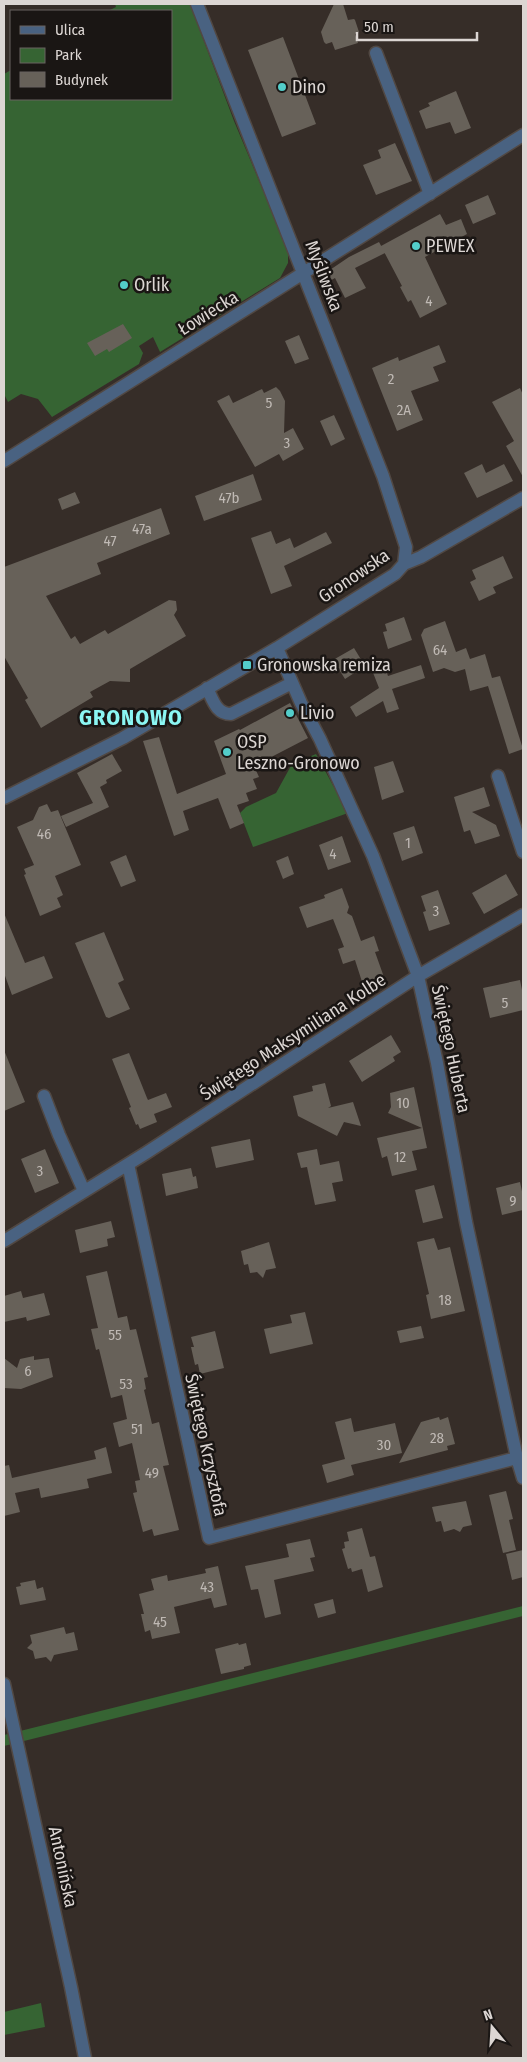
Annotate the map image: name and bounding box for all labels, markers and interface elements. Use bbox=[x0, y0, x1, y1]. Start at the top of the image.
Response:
legend bbox=[10, 10, 172, 100]
scale bar bbox=[357, 10, 477, 42]
text: 50 m bbox=[364, 18, 394, 36]
text: Ulica bbox=[55, 21, 85, 39]
text: Park bbox=[55, 46, 82, 64]
text: Budynek bbox=[55, 71, 108, 89]
place label: Dino bbox=[292, 76, 326, 98]
marker: Dino bbox=[276, 81, 288, 93]
place label: PEWEX bbox=[426, 235, 475, 257]
street label: Myśliwska bbox=[300, 237, 348, 315]
marker: PEWEX bbox=[410, 240, 422, 252]
place label: Orlik bbox=[134, 274, 170, 296]
marker: Orlik bbox=[118, 279, 130, 291]
street label: Łowiecka bbox=[174, 286, 243, 340]
house number: 4 bbox=[425, 292, 433, 310]
house number: 2 bbox=[388, 370, 395, 388]
house number: 5 bbox=[266, 394, 273, 412]
house number: 2A bbox=[397, 401, 411, 419]
house number: 3 bbox=[284, 434, 291, 452]
house number: 47b bbox=[218, 489, 240, 507]
house number: 47a bbox=[132, 520, 152, 538]
house number: 47 bbox=[103, 532, 117, 550]
street label: Gronowska bbox=[314, 544, 394, 608]
house number: 64 bbox=[433, 641, 447, 659]
place label: Gronowska remiza bbox=[257, 654, 391, 676]
marker: Gronowska remiza bbox=[241, 659, 253, 671]
place label: Livio bbox=[300, 702, 335, 724]
district label: GRONOWO bbox=[79, 704, 183, 731]
marker: Livio bbox=[284, 707, 296, 719]
place label: OSP Leszno-Gronowo bbox=[237, 731, 360, 774]
marker: OSP Leszno-Gronowo bbox=[221, 746, 233, 758]
house number: 46 bbox=[37, 825, 51, 843]
house number: 1 bbox=[405, 834, 411, 852]
house number: 4 bbox=[329, 845, 337, 863]
house number: 3 bbox=[433, 902, 440, 920]
street label: Świętego Maksymiliana Kolbe bbox=[196, 969, 390, 1105]
street label: Świętego Huberta bbox=[427, 983, 475, 1115]
house number: 5 bbox=[502, 994, 509, 1012]
house number: 10 bbox=[396, 1094, 410, 1112]
house number: 12 bbox=[394, 1148, 407, 1166]
house number: 3 bbox=[37, 1162, 44, 1180]
house number: 9 bbox=[509, 1192, 517, 1210]
house number: 18 bbox=[438, 1291, 452, 1309]
house number: 55 bbox=[108, 1326, 122, 1344]
house number: 6 bbox=[24, 1362, 32, 1380]
street label: Świętego Krzysztofa bbox=[180, 1372, 232, 1518]
house number: 53 bbox=[119, 1375, 133, 1393]
house number: 51 bbox=[131, 1420, 143, 1438]
house number: 28 bbox=[430, 1429, 444, 1447]
house number: 30 bbox=[377, 1436, 391, 1454]
house number: 49 bbox=[145, 1464, 159, 1482]
house number: 43 bbox=[200, 1578, 214, 1596]
house number: 45 bbox=[153, 1613, 167, 1631]
street label: Antonińska bbox=[44, 1825, 82, 1910]
north arrow bbox=[467, 2002, 517, 2052]
text: N bbox=[482, 2006, 495, 2024]

